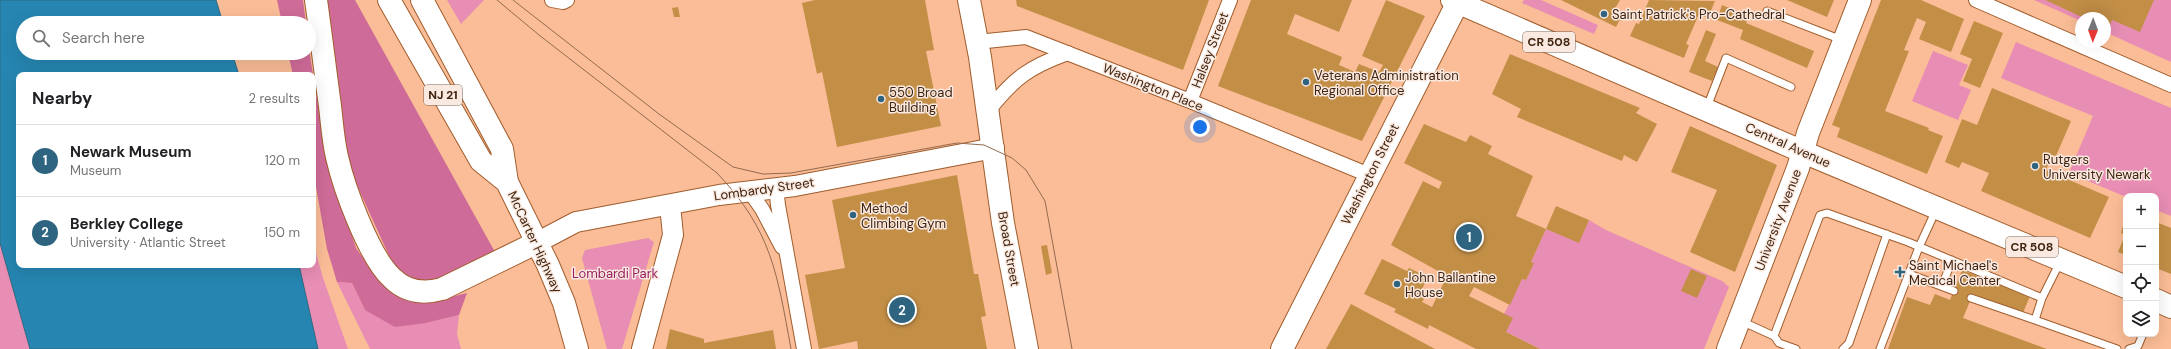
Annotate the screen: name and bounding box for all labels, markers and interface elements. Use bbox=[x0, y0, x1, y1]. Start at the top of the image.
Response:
place label: Saint Patrick's Pro-Cathedral bbox=[1612, 6, 1785, 23]
marker: Saint Patrick's Pro-Cathedral bbox=[1599, 9, 1609, 19]
street label: Halsey Street bbox=[1188, 10, 1232, 90]
north arrow bbox=[2075, 12, 2111, 48]
search box bbox=[16, 16, 316, 60]
icon: search bbox=[30, 27, 52, 49]
text: Search here bbox=[62, 28, 145, 48]
road number: CR 508 bbox=[1523, 32, 1575, 52]
street label: Washington Place bbox=[1100, 59, 1206, 115]
place label: Veterans Administration Regional Office bbox=[1314, 67, 1459, 99]
marker: Veterans Administration Regional Office bbox=[1301, 77, 1311, 87]
place label: 550 Broad Building bbox=[889, 84, 953, 116]
road number: NJ 21 bbox=[424, 85, 462, 105]
text: Nearby bbox=[32, 87, 92, 109]
text: 2 results bbox=[249, 90, 300, 107]
marker: 550 Broad Building bbox=[876, 94, 886, 104]
your location bbox=[1190, 117, 1210, 137]
street label: Central Avenue bbox=[1743, 119, 1833, 171]
street label: Washington Street bbox=[1337, 121, 1403, 227]
text: Newark Museum bbox=[70, 142, 192, 162]
place label: Rutgers University Newark bbox=[2043, 151, 2151, 183]
text: 1 bbox=[43, 152, 47, 169]
text: 120 m bbox=[265, 152, 300, 169]
marker: Rutgers University Newark bbox=[2030, 161, 2040, 171]
text: Museum bbox=[70, 162, 121, 179]
street label: University Avenue bbox=[1751, 167, 1805, 273]
street label: Lombardy Street bbox=[713, 174, 815, 204]
street label: McCarter Highway bbox=[504, 188, 566, 296]
map controls bbox=[2123, 193, 2159, 337]
button: + bbox=[2123, 193, 2159, 229]
place label: Method Climbing Gym bbox=[861, 200, 946, 232]
marker: Method Climbing Gym bbox=[848, 210, 858, 220]
street label: Broad Street bbox=[994, 210, 1024, 288]
text: Berkley College bbox=[70, 214, 183, 234]
pin: 1 bbox=[1456, 222, 1482, 252]
text: 2 bbox=[41, 224, 49, 241]
text: 150 m bbox=[264, 224, 300, 241]
button: − bbox=[2123, 229, 2159, 265]
text: University · Atlantic Street bbox=[70, 234, 226, 251]
road number: CR 508 bbox=[2006, 237, 2058, 257]
place label: Saint Michael's Medical Center bbox=[1909, 257, 2001, 289]
park label: Lombardi Park bbox=[572, 265, 658, 282]
button: locate bbox=[2123, 265, 2159, 301]
marker: Saint Michael's Medical Center bbox=[1894, 266, 1906, 278]
place label: John Ballantine House bbox=[1405, 269, 1496, 301]
marker: John Ballantine House bbox=[1392, 279, 1402, 289]
pin: 2 bbox=[889, 295, 915, 325]
button: layers bbox=[2123, 301, 2159, 337]

